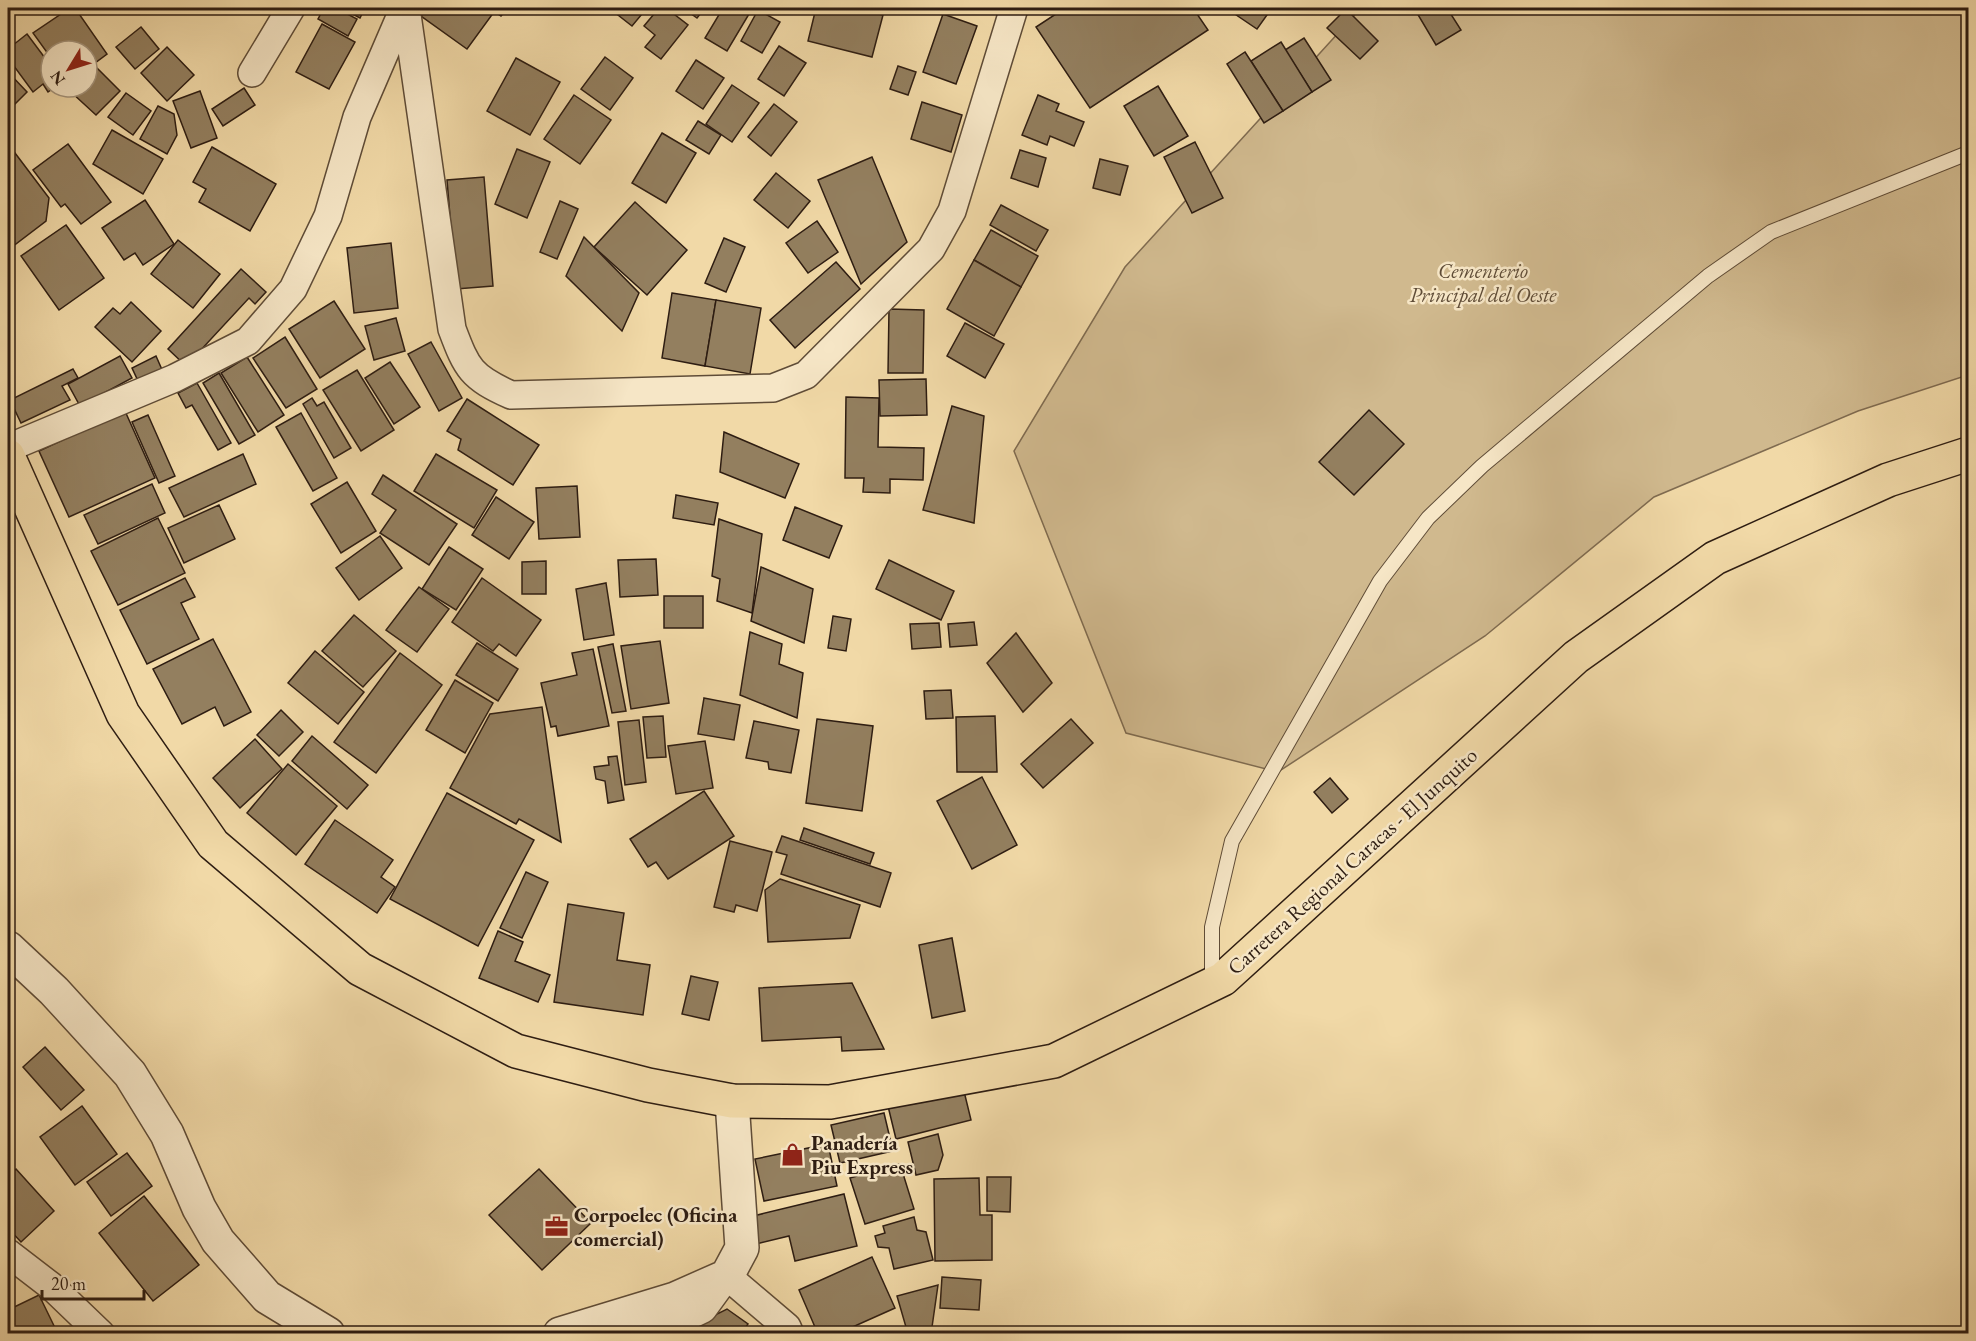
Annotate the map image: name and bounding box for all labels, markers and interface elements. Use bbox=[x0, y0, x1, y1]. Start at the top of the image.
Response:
north arrow bbox=[39, 39, 99, 99]
text: N bbox=[45, 66, 70, 89]
park label: Cementerio Principal del Oeste bbox=[1409, 257, 1557, 308]
street label: Carretera Regional Caracas - El Junquito bbox=[1221, 741, 1483, 981]
place label: Panadería Piu Express bbox=[811, 1129, 913, 1180]
shop icon: Panadería Piu Express bbox=[780, 1141, 806, 1167]
place label: Corpoelec (Oficina comercial) bbox=[574, 1201, 738, 1252]
office icon: Corpoelec (Oficina comercial) bbox=[543, 1213, 569, 1239]
scale bar bbox=[42, 1263, 144, 1301]
text: 20 m bbox=[51, 1272, 86, 1295]

